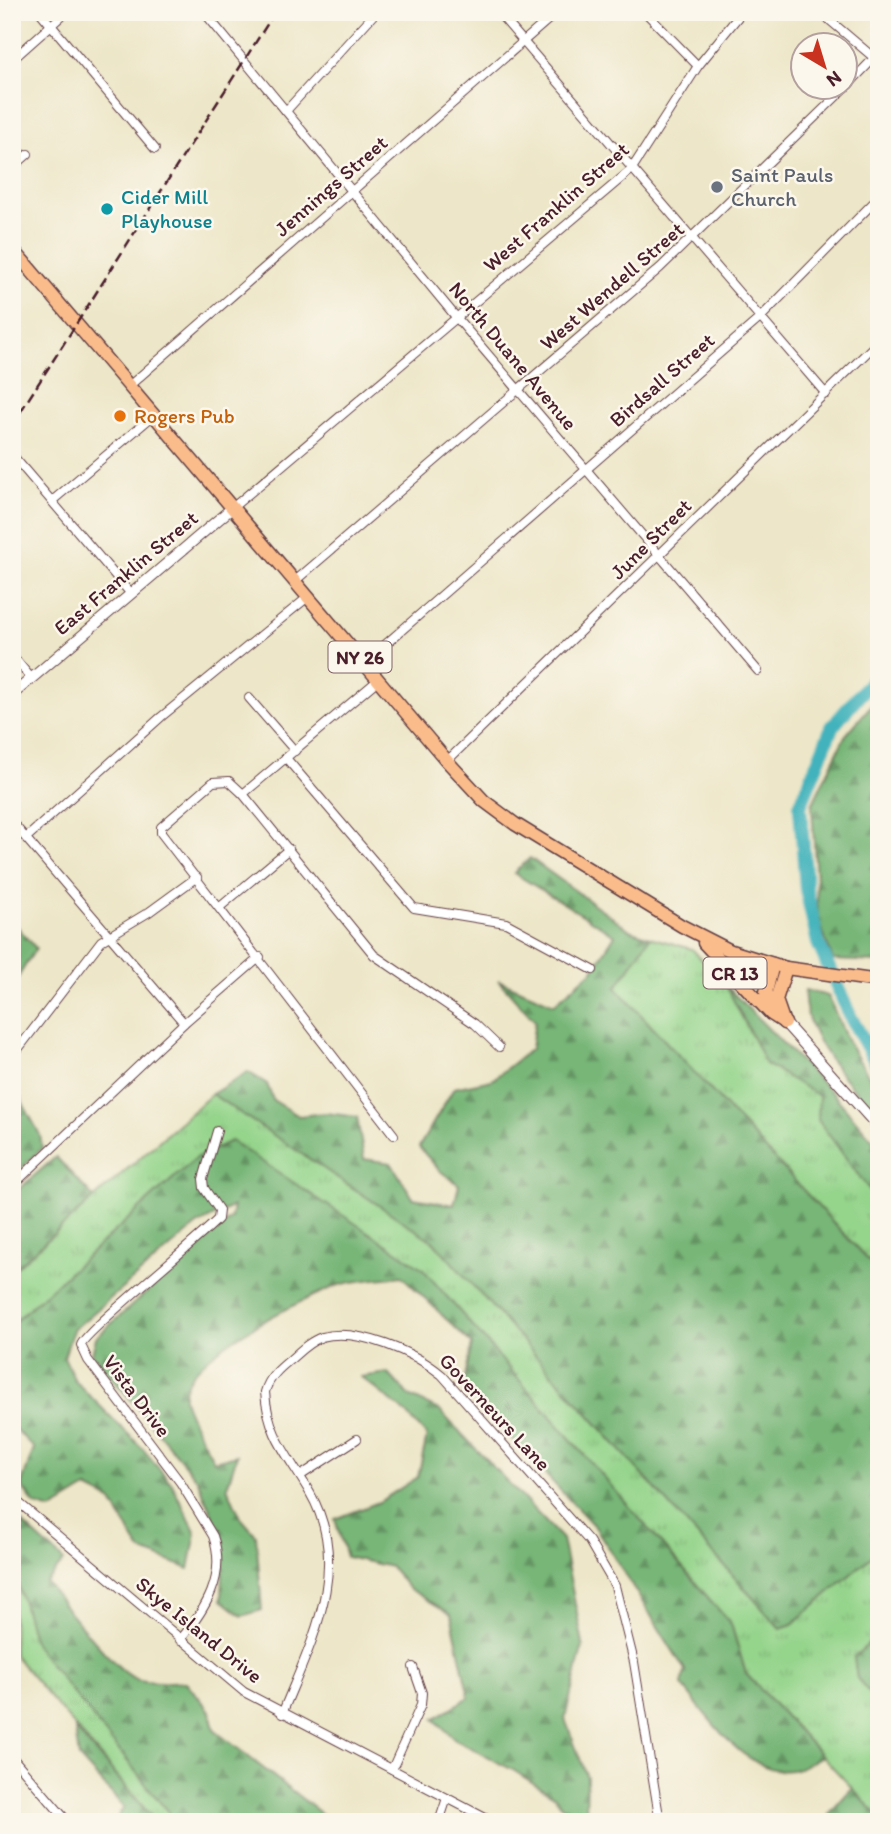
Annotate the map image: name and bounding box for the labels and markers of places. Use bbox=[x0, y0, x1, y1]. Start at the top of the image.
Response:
place label: Saint Pauls Church bbox=[731, 162, 833, 211]
marker: Saint Pauls Church bbox=[709, 179, 725, 195]
place label: Cider Mill Playhouse bbox=[121, 184, 213, 233]
marker: Cider Mill Playhouse bbox=[99, 201, 115, 217]
place label: Rogers Pub bbox=[134, 403, 235, 428]
marker: Rogers Pub bbox=[112, 408, 128, 424]

